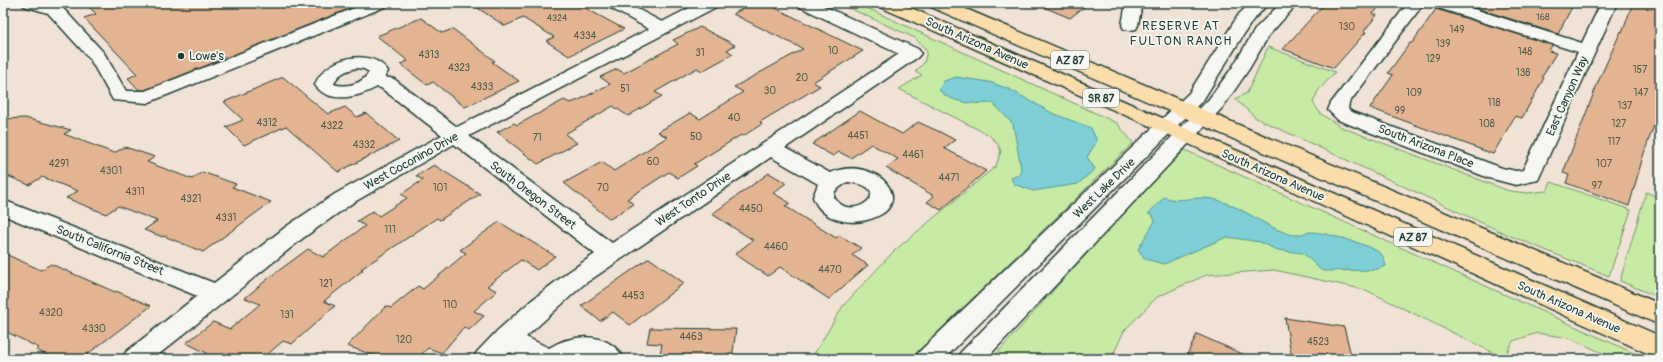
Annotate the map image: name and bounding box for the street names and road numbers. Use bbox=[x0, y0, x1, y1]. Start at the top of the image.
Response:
street label: South Arizona Avenue bbox=[923, 14, 1031, 73]
road number: AZ 87 bbox=[1051, 51, 1089, 69]
street label: East Canyon Way bbox=[1543, 54, 1592, 138]
road number: SR 87 bbox=[1083, 89, 1119, 107]
street label: South Arizona Place bbox=[1376, 121, 1476, 172]
street label: West Coconino Drive bbox=[361, 129, 461, 194]
street label: South Arizona Avenue bbox=[1219, 146, 1327, 205]
street label: West Lake Drive bbox=[1070, 155, 1139, 222]
street label: South Oregon Street bbox=[486, 158, 579, 233]
street label: West Tonto Drive bbox=[653, 169, 734, 230]
street label: South California Street bbox=[54, 222, 166, 279]
road number: AZ 87 bbox=[1394, 228, 1432, 246]
street label: South Arizona Avenue bbox=[1515, 278, 1623, 337]

